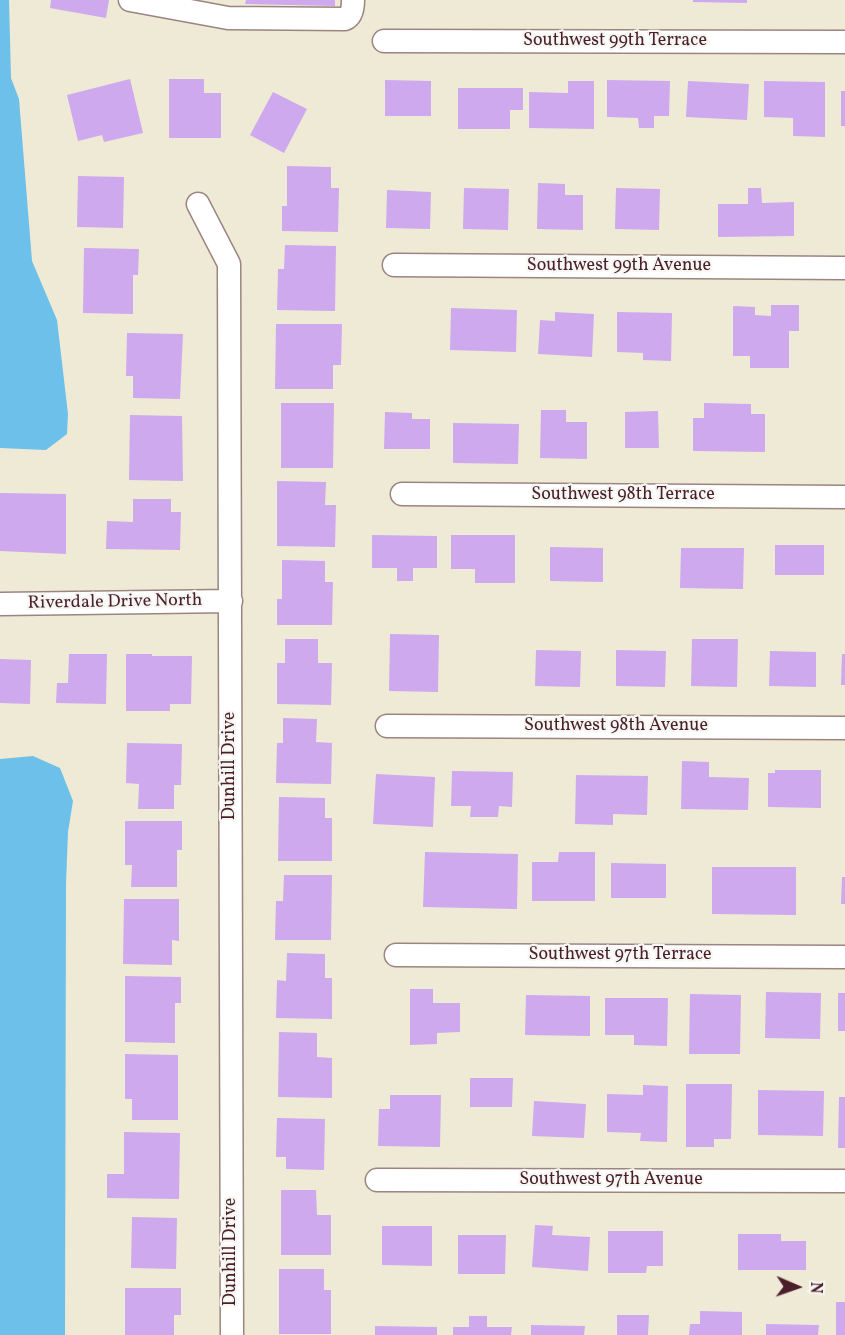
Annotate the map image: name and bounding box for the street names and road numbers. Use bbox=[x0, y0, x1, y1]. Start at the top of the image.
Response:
street label: Southwest 99th Terrace bbox=[523, 31, 707, 53]
street label: Southwest 99th Avenue bbox=[527, 256, 711, 278]
street label: Southwest 98th Terrace bbox=[531, 485, 715, 507]
street label: Riverdale Drive North bbox=[27, 591, 203, 615]
street label: Dunhill Drive bbox=[220, 712, 242, 820]
street label: Southwest 98th Avenue bbox=[524, 716, 708, 738]
street label: Southwest 97th Terrace bbox=[528, 945, 712, 967]
street label: Southwest 97th Avenue bbox=[519, 1170, 703, 1192]
street label: Dunhill Drive bbox=[221, 1198, 243, 1306]

